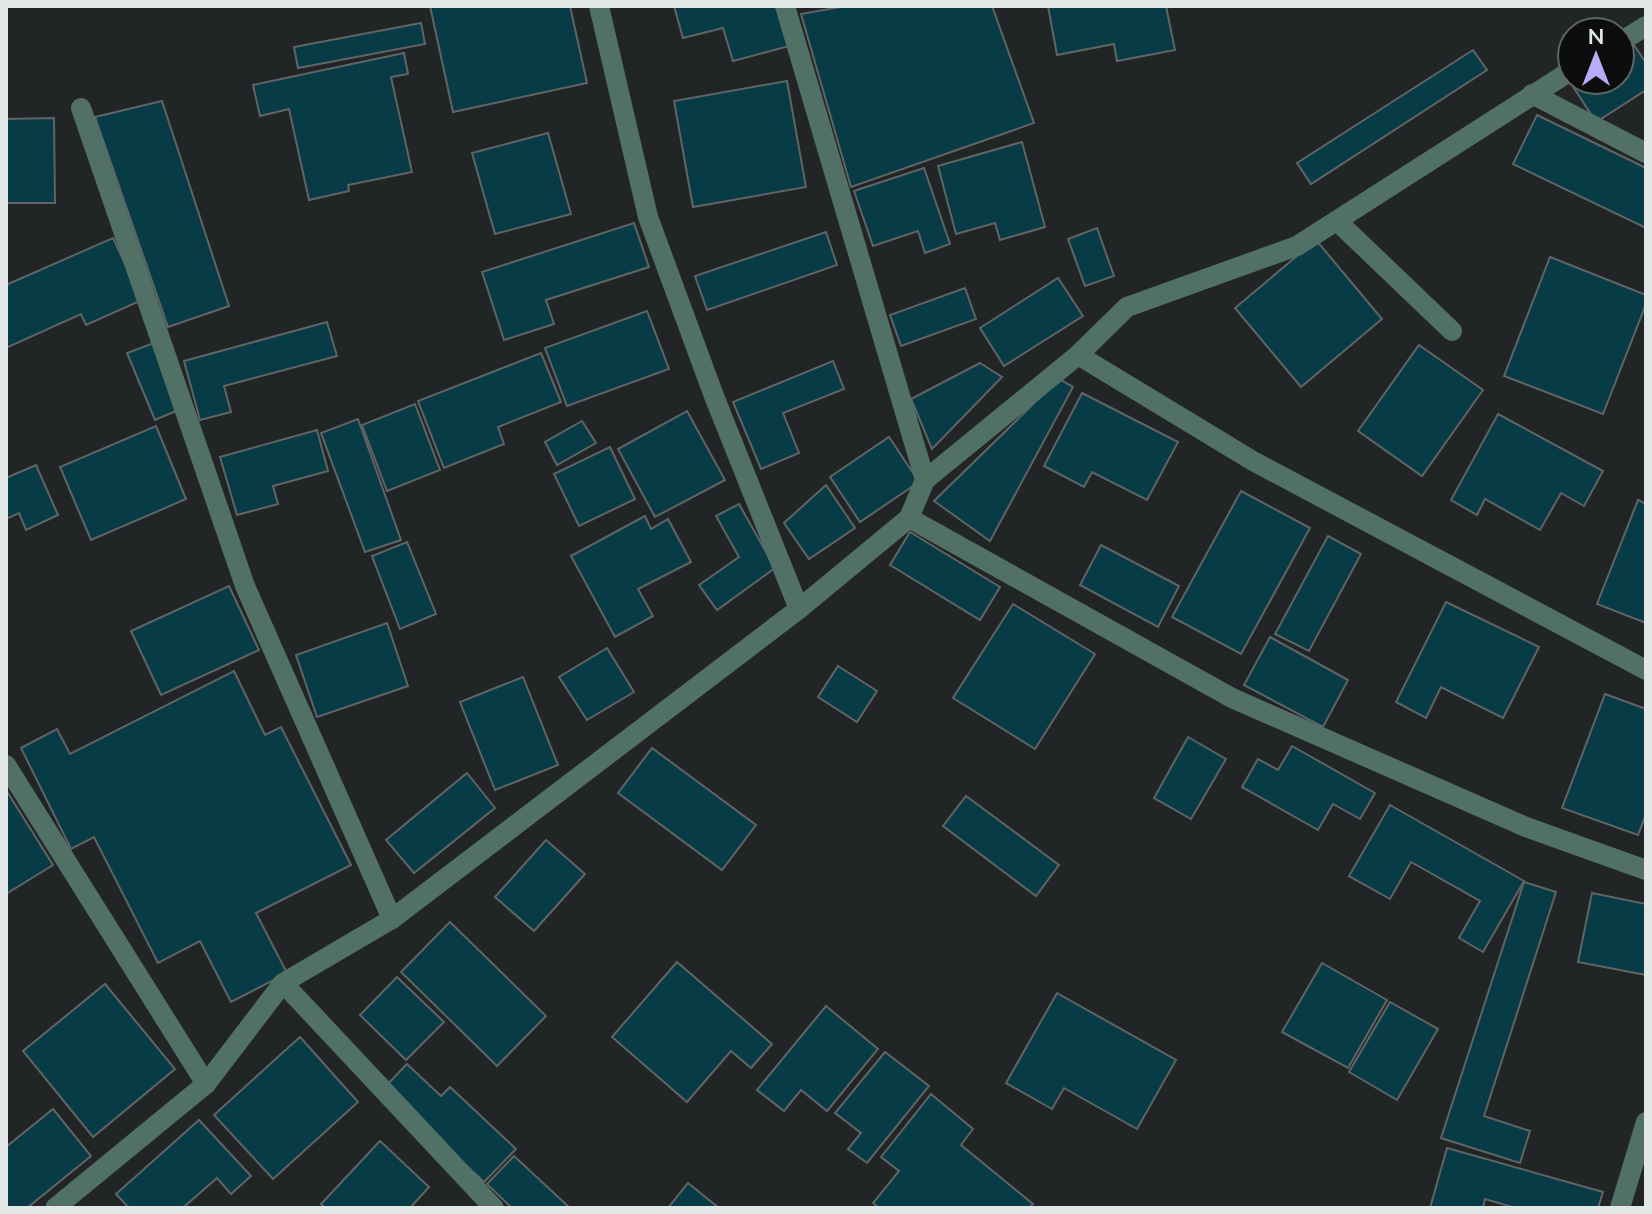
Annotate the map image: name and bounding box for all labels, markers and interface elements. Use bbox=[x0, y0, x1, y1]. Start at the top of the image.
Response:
north arrow bbox=[1556, 16, 1636, 96]
text: N bbox=[1588, 22, 1604, 50]

